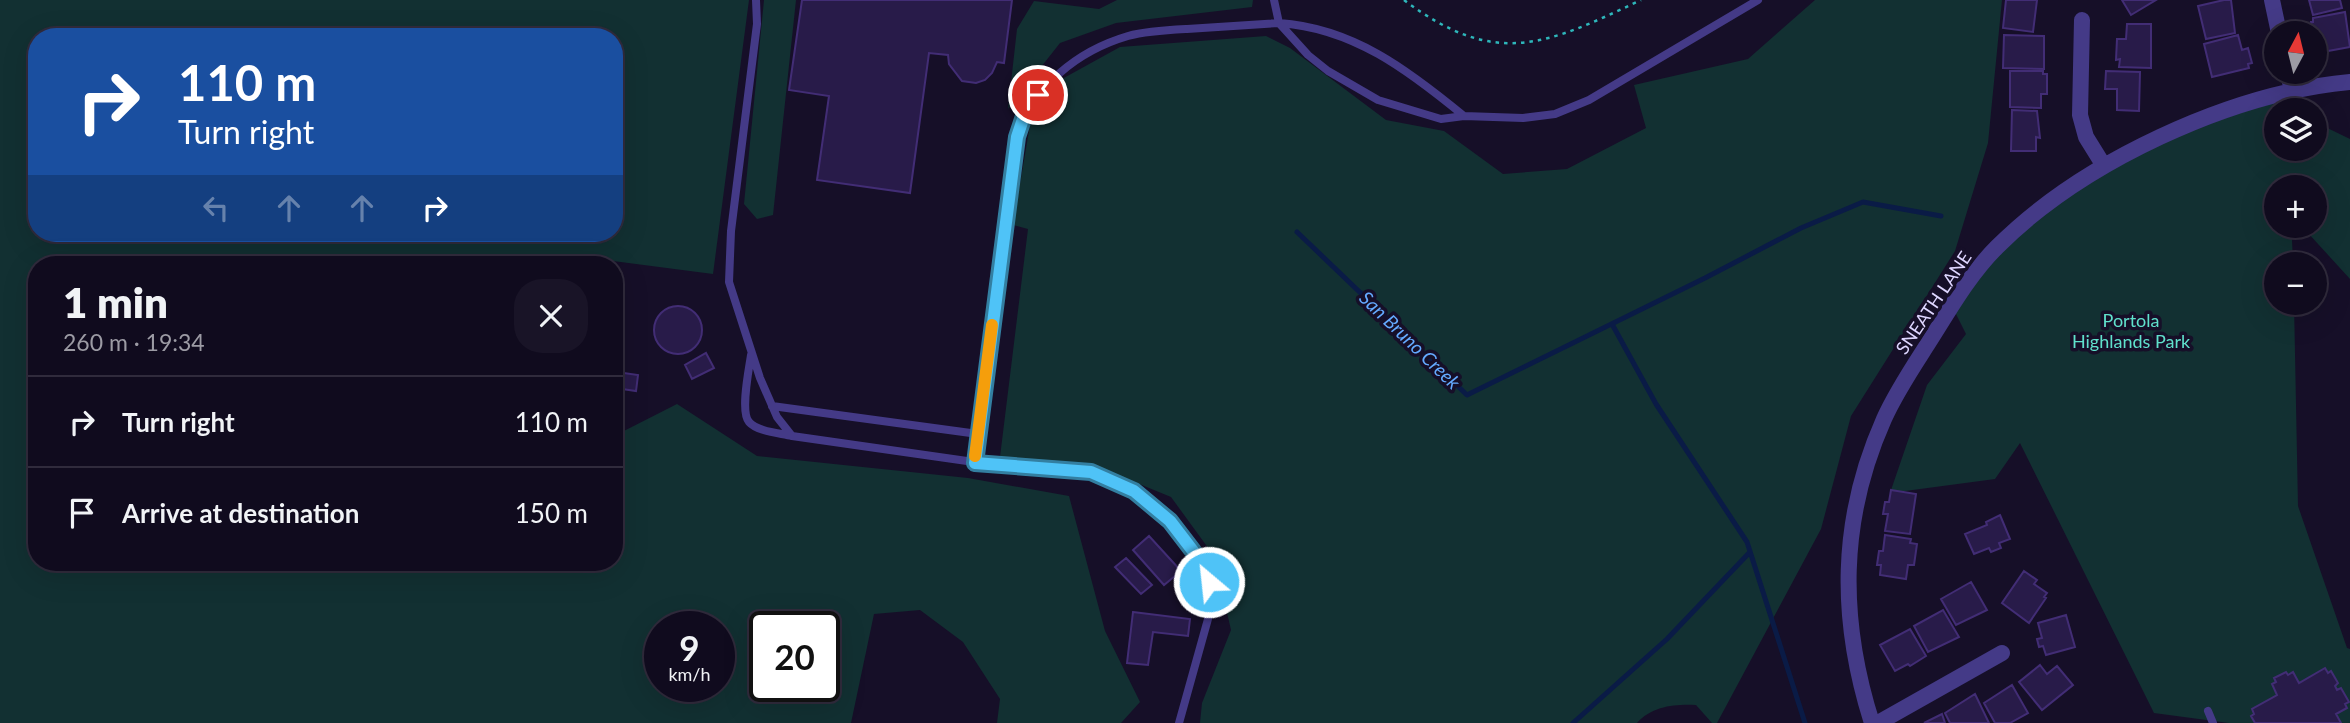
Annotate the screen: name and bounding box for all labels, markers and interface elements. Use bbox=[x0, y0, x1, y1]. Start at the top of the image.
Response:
north arrow bbox=[2264, 21, 2328, 84]
map controls bbox=[2264, 21, 2327, 315]
text: 110 m bbox=[178, 53, 316, 111]
icon: right bbox=[63, 56, 154, 147]
pin bbox=[1008, 65, 1068, 125]
icon: arrive bbox=[1019, 76, 1057, 114]
button: layers bbox=[2264, 98, 2327, 161]
text: Turn right bbox=[178, 112, 314, 151]
button: + bbox=[2264, 175, 2327, 238]
icon: left bbox=[197, 189, 235, 227]
icon: ahead bbox=[270, 189, 308, 227]
icon: ahead bbox=[343, 189, 381, 227]
icon: right bbox=[416, 189, 454, 227]
street label: SNEATH LANE bbox=[1891, 247, 1976, 358]
button: − bbox=[2264, 252, 2327, 315]
text: 1 min bbox=[63, 277, 168, 327]
button: close bbox=[514, 279, 588, 353]
water label: San Bruno Creek bbox=[1355, 286, 1466, 394]
park label: Portola Highlands Park bbox=[2072, 309, 2191, 352]
text: 260 m · 19:34 bbox=[63, 328, 205, 356]
icon: right bbox=[63, 403, 101, 441]
text: Turn right bbox=[122, 406, 235, 438]
text: 110 m bbox=[515, 406, 588, 438]
icon: arrive bbox=[63, 494, 101, 532]
text: Arrive at destination bbox=[122, 497, 359, 529]
text: 150 m bbox=[515, 497, 588, 529]
position arrow bbox=[1172, 545, 1246, 619]
speed limit sign: 20 bbox=[749, 611, 840, 702]
text: 9 bbox=[679, 626, 700, 668]
text: km/h bbox=[668, 663, 711, 685]

